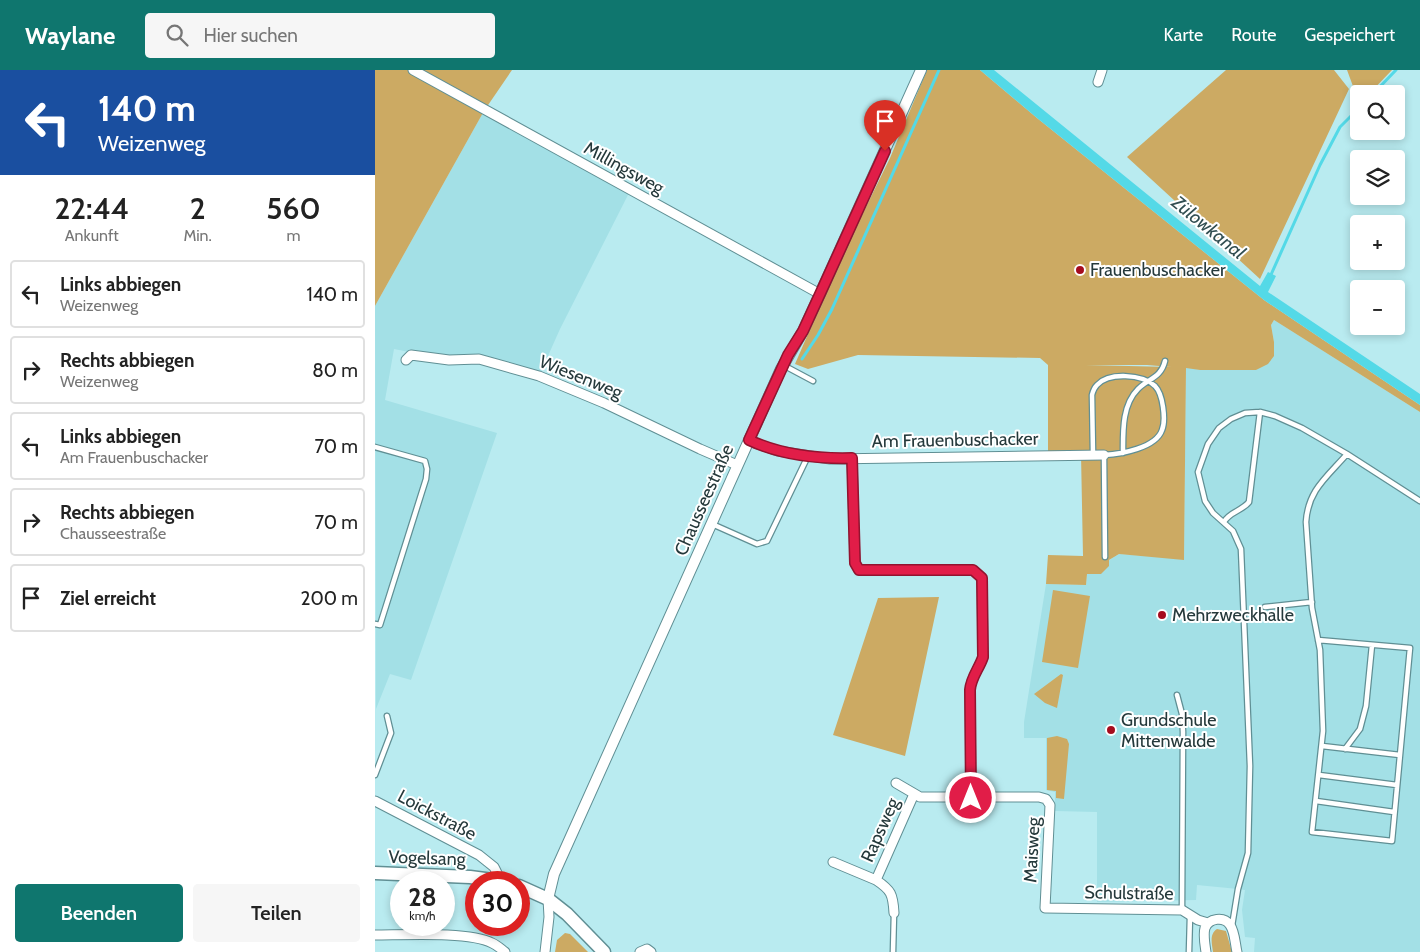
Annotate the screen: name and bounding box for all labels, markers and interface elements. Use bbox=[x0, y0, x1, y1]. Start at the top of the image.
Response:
search box bbox=[145, 13, 495, 58]
text: Waylane bbox=[25, 21, 115, 50]
icon: search bbox=[163, 21, 191, 49]
text: Hier suchen bbox=[203, 24, 298, 47]
text: Karte bbox=[1164, 24, 1203, 46]
text: Route bbox=[1231, 24, 1276, 46]
text: Gespeichert bbox=[1304, 24, 1395, 46]
map controls bbox=[1350, 85, 1405, 335]
button: search bbox=[1350, 85, 1405, 140]
text: 140 m bbox=[98, 87, 196, 130]
icon: left bbox=[15, 90, 80, 155]
pin bbox=[864, 100, 906, 151]
icon: arrive bbox=[871, 107, 899, 135]
text: Weizenweg bbox=[98, 130, 205, 157]
street label: Millingsweg bbox=[580, 137, 669, 199]
button: layers bbox=[1350, 150, 1405, 205]
text: 22:44 bbox=[54, 190, 129, 227]
text: 2 bbox=[190, 190, 206, 227]
text: 560 bbox=[266, 190, 321, 227]
water label: Zülowkanal bbox=[1167, 190, 1250, 264]
button: + bbox=[1350, 215, 1405, 270]
text: Ankunft bbox=[65, 226, 119, 245]
text: Min. bbox=[183, 226, 212, 245]
text: m bbox=[286, 226, 300, 245]
place label: Frauenbuschacker bbox=[1090, 259, 1226, 281]
marker: Frauenbuschacker bbox=[1074, 264, 1086, 276]
text: Links abbiegen bbox=[60, 273, 181, 296]
icon: left bbox=[17, 280, 45, 308]
button: − bbox=[1350, 280, 1405, 335]
text: 140 m bbox=[307, 283, 358, 306]
text: Weizenweg bbox=[60, 296, 138, 315]
text: Rechts abbiegen bbox=[60, 349, 194, 372]
street label: Wiesenweg bbox=[536, 350, 627, 404]
icon: right bbox=[17, 356, 45, 384]
text: 80 m bbox=[312, 359, 358, 382]
text: Weizenweg bbox=[60, 372, 138, 391]
text: Links abbiegen bbox=[60, 425, 181, 448]
street label: Am Frauenbuschacker bbox=[872, 428, 1039, 452]
icon: left bbox=[17, 432, 45, 460]
text: 70 m bbox=[314, 435, 358, 458]
street label: Chausseestraße bbox=[670, 441, 738, 559]
text: Am Frauenbuschacker bbox=[60, 448, 208, 467]
text: Rechts abbiegen bbox=[60, 501, 194, 524]
icon: right bbox=[17, 508, 45, 536]
text: 70 m bbox=[314, 511, 358, 534]
text: Chausseestraße bbox=[60, 524, 166, 543]
icon: arrive bbox=[17, 584, 45, 612]
text: Ziel erreicht bbox=[60, 587, 156, 610]
text: 200 m bbox=[301, 587, 358, 610]
place label: Mehrzweckhalle bbox=[1172, 604, 1294, 626]
marker: Mehrzweckhalle bbox=[1156, 609, 1168, 621]
place label: Grundschule Mittenwalde bbox=[1121, 709, 1216, 752]
marker: Grundschule Mittenwalde bbox=[1105, 724, 1117, 736]
position arrow bbox=[944, 771, 996, 823]
street label: Loickstraße bbox=[394, 785, 480, 845]
street label: Rapsweg bbox=[856, 794, 904, 866]
street label: Maisweg bbox=[1019, 816, 1045, 883]
street label: Vogelsang bbox=[388, 846, 467, 870]
speed limit sign: 30 bbox=[465, 871, 530, 936]
street label: Schulstraße bbox=[1084, 881, 1174, 905]
text: 28 bbox=[408, 882, 437, 912]
button: Beenden bbox=[15, 884, 183, 942]
button: Teilen bbox=[193, 884, 360, 942]
text: km/h bbox=[409, 908, 436, 923]

